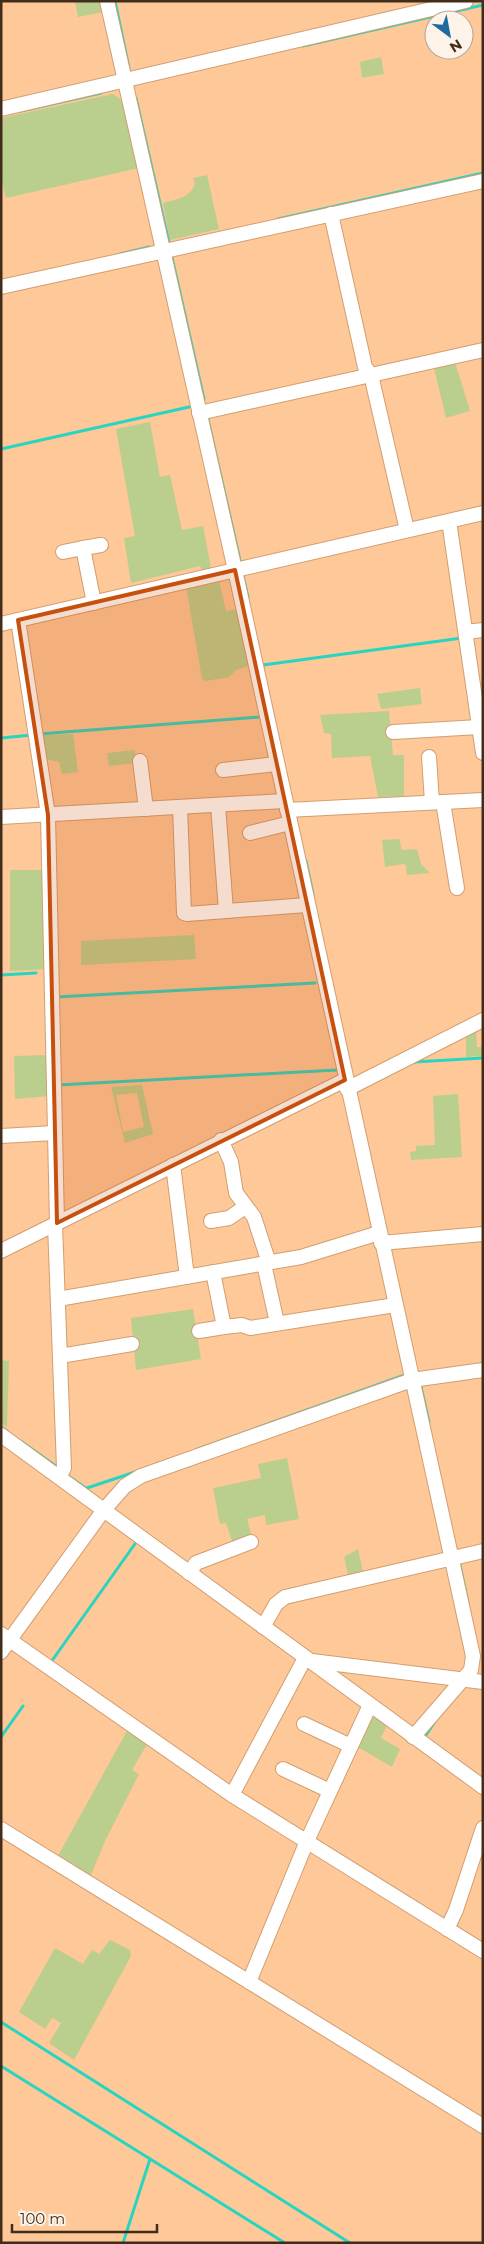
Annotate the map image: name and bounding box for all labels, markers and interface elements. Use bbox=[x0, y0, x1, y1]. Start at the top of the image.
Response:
north arrow bbox=[424, 10, 474, 60]
text: N bbox=[446, 35, 465, 57]
scale bar bbox=[12, 2202, 158, 2234]
text: 100 m bbox=[20, 2209, 65, 2228]

